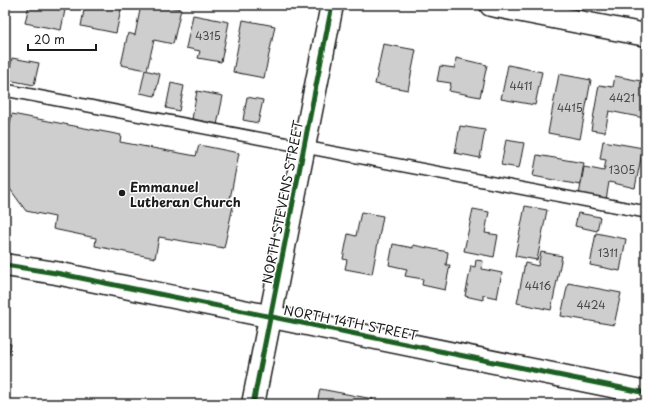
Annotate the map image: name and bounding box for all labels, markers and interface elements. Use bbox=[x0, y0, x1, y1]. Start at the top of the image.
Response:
scale bar bbox=[28, 26, 96, 52]
house number: 4315 bbox=[195, 27, 221, 44]
text: 20 m bbox=[34, 30, 65, 48]
house number: 4411 bbox=[510, 77, 533, 94]
house number: 4421 bbox=[609, 89, 635, 106]
house number: 4415 bbox=[557, 99, 583, 116]
street label: NORTH STEVENS STREET bbox=[257, 119, 307, 285]
house number: 1305 bbox=[609, 161, 635, 178]
place label: Emmanuel Lutheran Church bbox=[130, 177, 241, 211]
marker: Emmanuel Lutheran Church bbox=[117, 188, 127, 198]
house number: 1311 bbox=[598, 244, 618, 261]
house number: 4416 bbox=[525, 277, 552, 294]
house number: 4424 bbox=[577, 296, 605, 313]
street label: NORTH 14TH STREET bbox=[282, 300, 420, 344]

